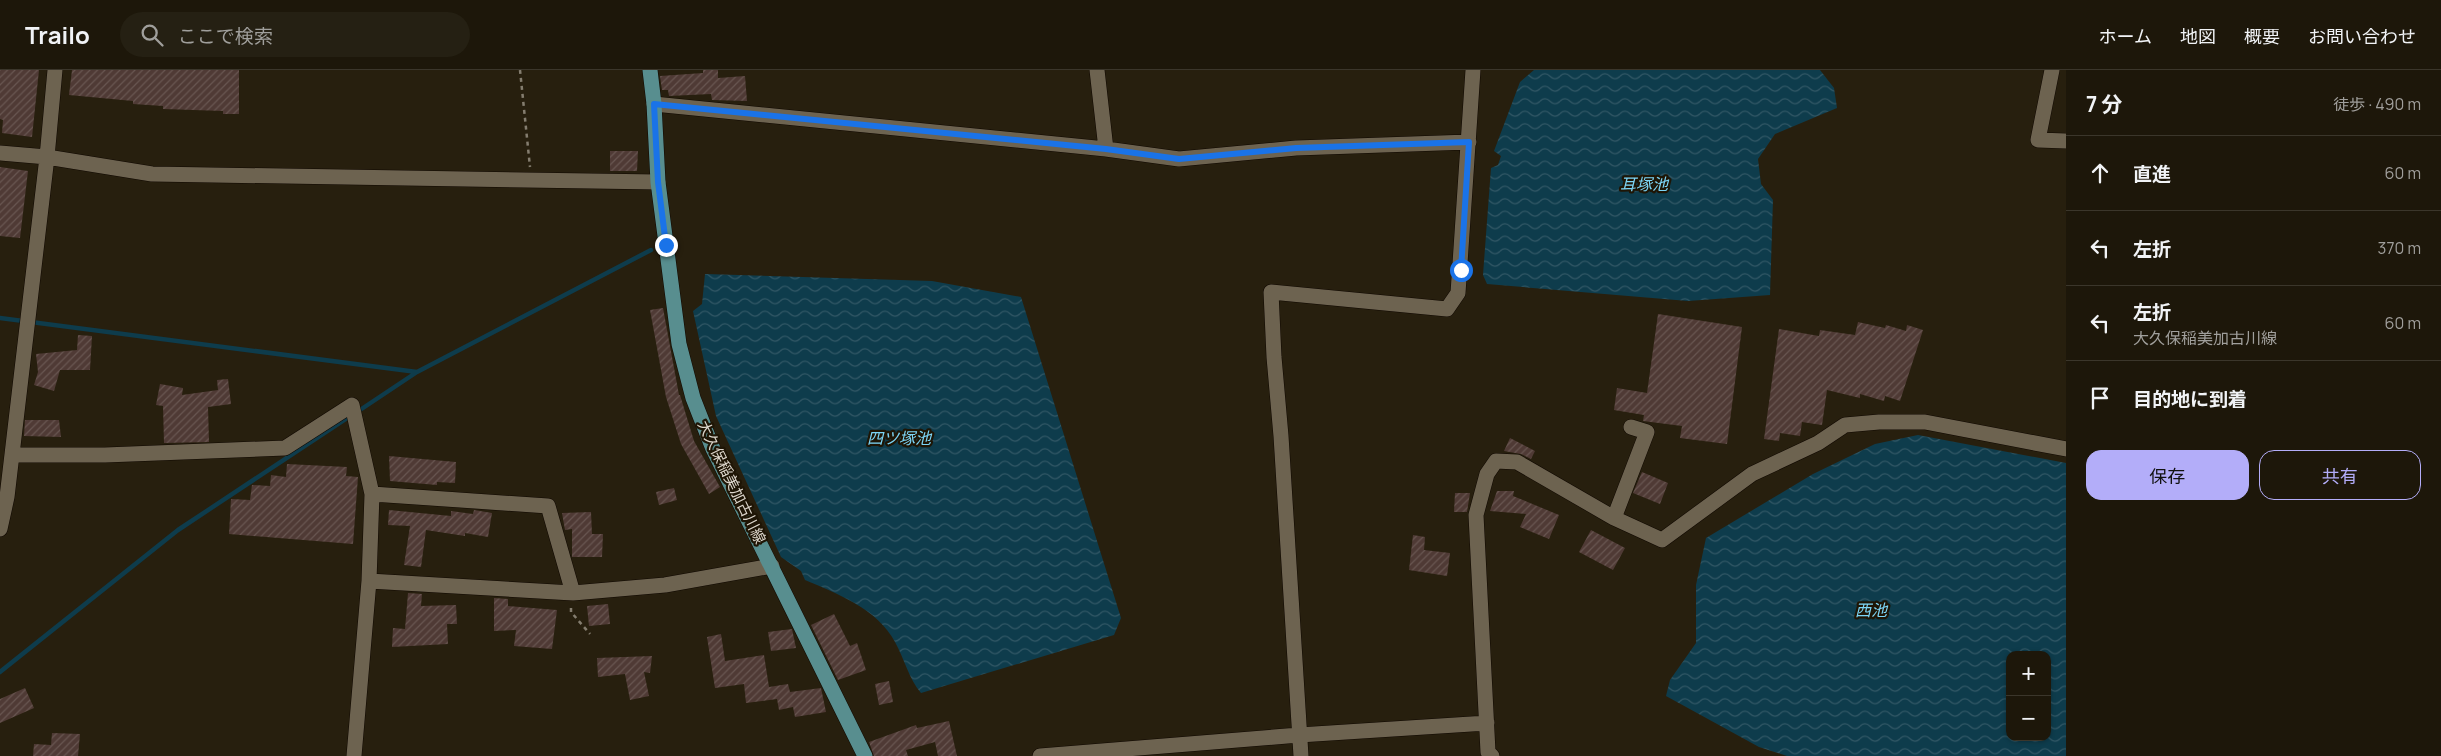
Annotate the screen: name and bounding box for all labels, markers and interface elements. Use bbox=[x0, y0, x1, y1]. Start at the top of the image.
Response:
search box bbox=[120, 12, 470, 57]
text: Trailo bbox=[25, 18, 90, 51]
icon: search bbox=[138, 21, 166, 49]
text: ここで検索 bbox=[178, 23, 273, 49]
text: ホーム bbox=[2099, 24, 2152, 48]
text: 地図 bbox=[2180, 24, 2216, 48]
text: 概要 bbox=[2244, 24, 2280, 48]
text: お問い合わせ bbox=[2308, 24, 2416, 48]
text: 7 分 bbox=[2086, 90, 2122, 118]
text: 徒歩 · 490 m bbox=[2333, 93, 2421, 115]
icon: ahead bbox=[2086, 159, 2114, 187]
text: 直進 bbox=[2133, 161, 2171, 187]
text: 60 m bbox=[2385, 162, 2421, 184]
water label: 耳塚池 bbox=[1620, 173, 1670, 195]
route end bbox=[655, 234, 678, 257]
icon: left bbox=[2086, 234, 2114, 262]
text: 左折 bbox=[2133, 236, 2171, 262]
text: 370 m bbox=[2378, 237, 2421, 259]
route start bbox=[1450, 259, 1473, 282]
text: 左折 bbox=[2133, 299, 2171, 325]
icon: left bbox=[2086, 309, 2114, 337]
text: 60 m bbox=[2385, 312, 2421, 334]
text: 大久保稲美加古川線 bbox=[2133, 327, 2277, 349]
icon: arrive bbox=[2086, 384, 2114, 412]
text: 目的地に到着 bbox=[2133, 386, 2247, 412]
street label: 大久保稲美加古川線 bbox=[693, 417, 771, 547]
water label: 四ツ塚池 bbox=[867, 427, 933, 449]
button: 保存 bbox=[2086, 450, 2249, 500]
button: 共有 bbox=[2259, 450, 2421, 500]
water label: 西池 bbox=[1855, 599, 1889, 621]
map controls bbox=[2006, 651, 2051, 741]
button: + bbox=[2006, 651, 2051, 696]
button: − bbox=[2006, 696, 2051, 741]

